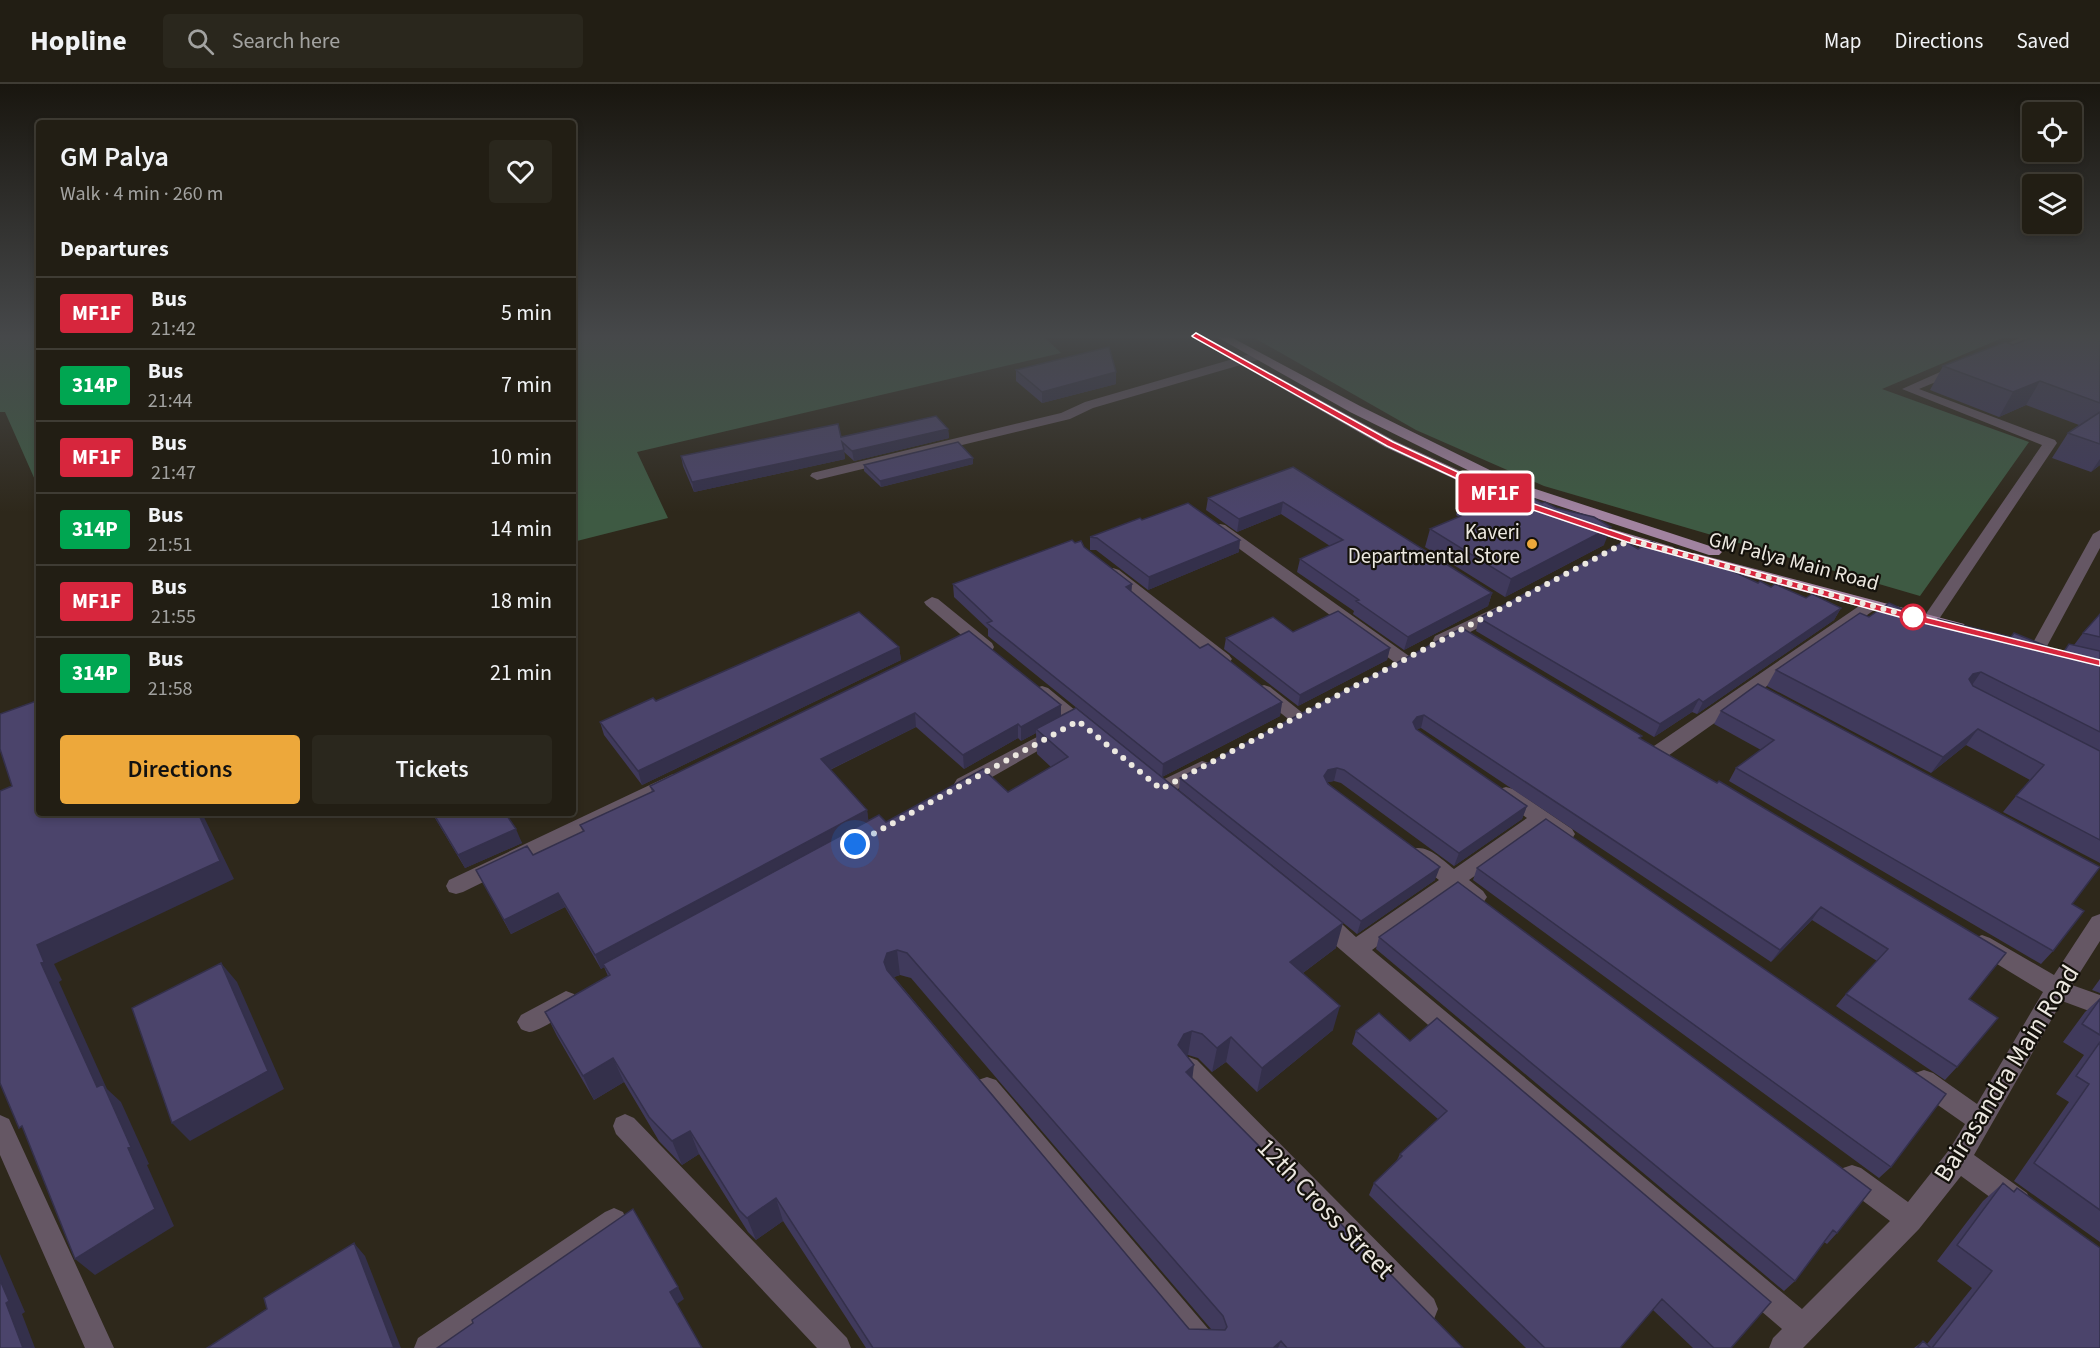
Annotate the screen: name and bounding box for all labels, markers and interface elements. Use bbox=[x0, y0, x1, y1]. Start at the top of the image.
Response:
search box bbox=[163, 14, 583, 68]
text: Hopline bbox=[30, 21, 127, 61]
icon: search bbox=[184, 25, 217, 58]
text: Search here bbox=[232, 25, 340, 57]
text: Map bbox=[1824, 26, 1862, 56]
text: Directions bbox=[1895, 26, 1983, 56]
text: Saved bbox=[2016, 26, 2070, 56]
map controls bbox=[2022, 102, 2082, 234]
button: locate bbox=[2022, 102, 2082, 162]
text: GM Palya bbox=[60, 137, 169, 177]
button: heart bbox=[489, 140, 552, 203]
button: layers bbox=[2022, 174, 2082, 234]
text: Walk · 4 min · 260 m bbox=[60, 180, 223, 208]
text: Departures bbox=[60, 233, 169, 265]
text: Bus bbox=[151, 283, 187, 315]
text: 5 min bbox=[501, 297, 552, 329]
text: MF1F bbox=[72, 298, 121, 328]
text: 21:42 bbox=[151, 315, 196, 343]
text: Bus bbox=[148, 355, 183, 387]
text: 7 min bbox=[501, 369, 552, 401]
text: 314P bbox=[72, 370, 118, 400]
text: 21:44 bbox=[148, 387, 193, 415]
text: Bus bbox=[151, 427, 187, 459]
text: 10 min bbox=[490, 441, 552, 473]
text: MF1F bbox=[72, 442, 121, 472]
text: 21:47 bbox=[151, 459, 196, 487]
line badge: MF1F bbox=[1453, 474, 1537, 512]
text: MF1F bbox=[1470, 478, 1520, 508]
text: Bus bbox=[148, 499, 183, 531]
text: 14 min bbox=[490, 513, 552, 545]
text: 314P bbox=[72, 514, 118, 544]
place label: Kaveri Departmental Store bbox=[1348, 517, 1520, 571]
street label: GM Palya Main Road bbox=[1705, 524, 1883, 598]
text: 21:51 bbox=[148, 531, 193, 559]
marker: Kaveri Departmental Store bbox=[1525, 537, 1539, 551]
text: Bus bbox=[151, 571, 187, 603]
text: 18 min bbox=[490, 585, 552, 617]
text: MF1F bbox=[72, 586, 121, 616]
text: 21:55 bbox=[151, 603, 196, 631]
unlabelled marker bbox=[1900, 604, 1926, 630]
text: Bus bbox=[148, 643, 183, 675]
text: 21 min bbox=[490, 657, 552, 689]
text: 314P bbox=[72, 658, 118, 688]
text: 21:58 bbox=[148, 675, 193, 703]
button: Directions bbox=[60, 735, 300, 804]
button: Tickets bbox=[312, 735, 552, 804]
your location bbox=[840, 829, 870, 859]
street label: Bairasandra Main Road bbox=[1925, 958, 2088, 1189]
street label: 12th Cross Street bbox=[1249, 1129, 1403, 1287]

